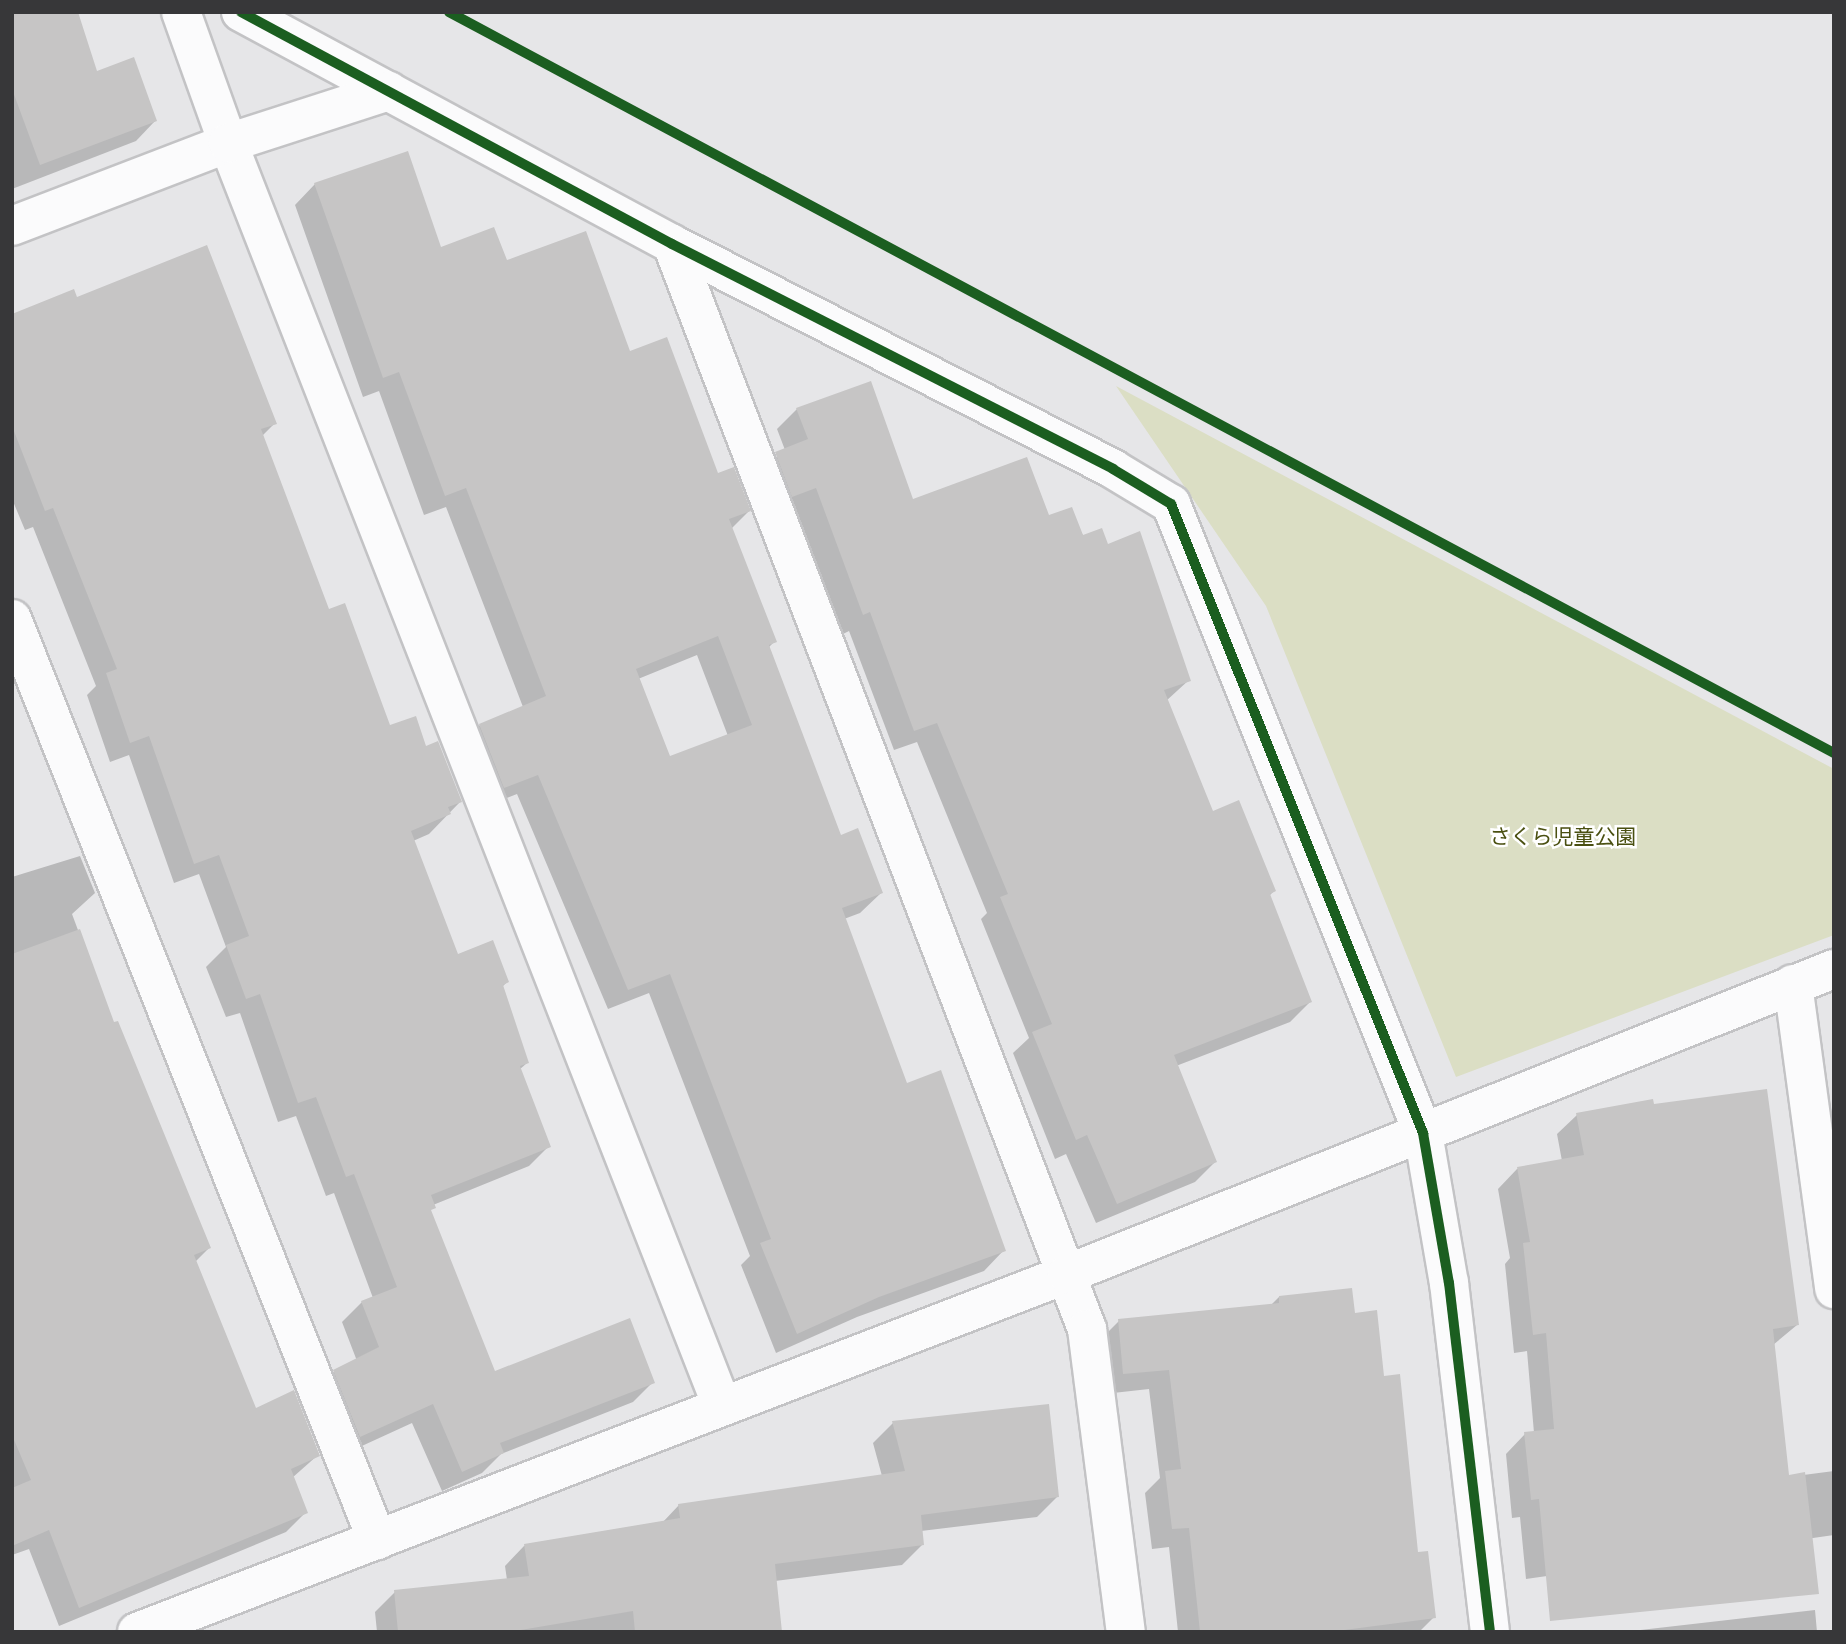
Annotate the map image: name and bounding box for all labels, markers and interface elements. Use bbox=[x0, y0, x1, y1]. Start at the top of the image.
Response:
park label: さくら児童公園 bbox=[1490, 824, 1636, 850]

